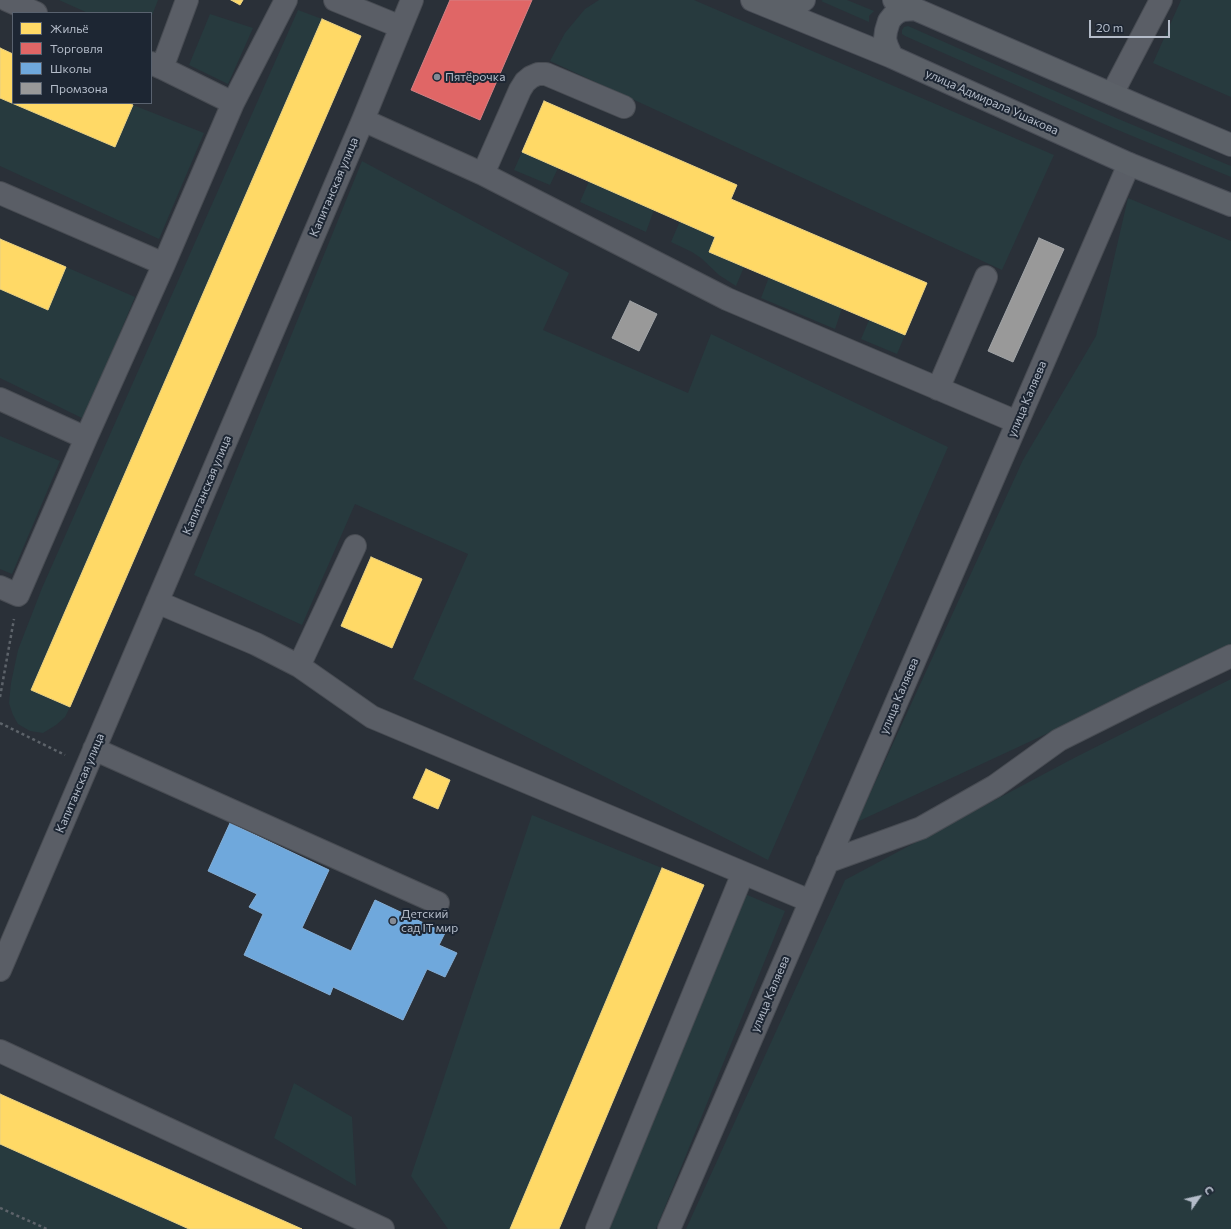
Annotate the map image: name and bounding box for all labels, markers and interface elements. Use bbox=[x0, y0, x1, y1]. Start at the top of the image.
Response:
legend bbox=[12, 12, 152, 104]
scale bar bbox=[1091, 12, 1172, 38]
text: 20 m bbox=[1096, 20, 1123, 34]
text: Жильё bbox=[50, 21, 89, 35]
text: Торговля bbox=[50, 41, 103, 55]
text: Школы bbox=[50, 61, 91, 75]
street label: улица Адмирала Ушакова bbox=[923, 66, 1061, 138]
place label: Пятёрочка bbox=[445, 70, 505, 84]
marker: Пятёрочка bbox=[432, 72, 442, 82]
text: Промзона bbox=[50, 81, 108, 95]
street label: Капитанская улица bbox=[307, 135, 361, 239]
street label: улица Каляева bbox=[1004, 359, 1050, 439]
street label: Капитанская улица bbox=[180, 433, 234, 537]
street label: улица Каляева bbox=[876, 656, 922, 736]
street label: Капитанская улица bbox=[53, 731, 107, 835]
place label: Детский сад IT мир bbox=[401, 907, 458, 935]
marker: Детский сад IT мир bbox=[388, 916, 398, 926]
street label: улица Каляева bbox=[747, 954, 793, 1034]
north arrow bbox=[1179, 1177, 1219, 1217]
text: С bbox=[1202, 1183, 1217, 1197]

